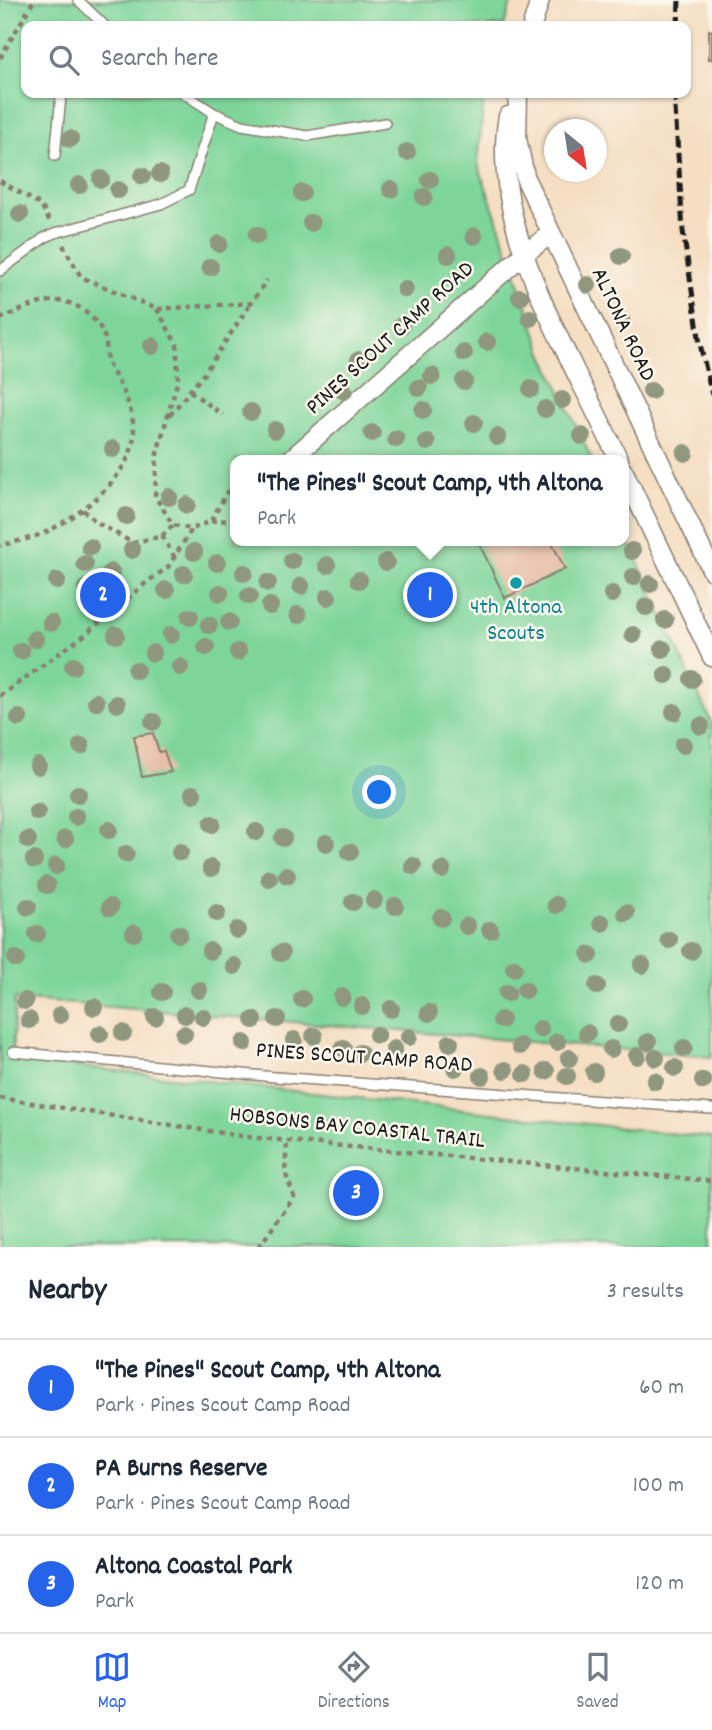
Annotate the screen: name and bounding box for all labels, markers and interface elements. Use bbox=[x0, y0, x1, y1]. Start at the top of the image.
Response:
search box bbox=[21, 21, 691, 98]
icon: search bbox=[45, 41, 83, 79]
text: Search here bbox=[101, 41, 219, 78]
north arrow bbox=[544, 119, 607, 182]
street label: PINES SCOUT CAMP ROAD bbox=[299, 254, 483, 424]
street label: ALTONA ROAD bbox=[581, 263, 663, 388]
popup bbox=[230, 455, 629, 546]
text: "The Pines" Scout Camp, 4th Altona bbox=[257, 466, 602, 503]
text: Park bbox=[257, 503, 296, 536]
pin: 2 bbox=[80, 569, 126, 621]
pin: 1 bbox=[407, 569, 453, 621]
marker: 4th Altona Scouts bbox=[508, 575, 524, 591]
place label: 4th Altona Scouts bbox=[470, 592, 563, 651]
your location bbox=[362, 775, 396, 809]
street label: PINES SCOUT CAMP ROAD bbox=[255, 1035, 474, 1083]
street label: HOBSONS BAY COASTAL TRAIL bbox=[228, 1099, 487, 1159]
pin: 3 bbox=[333, 1167, 379, 1219]
text: Nearby bbox=[28, 1271, 106, 1314]
text: 3 results bbox=[607, 1276, 684, 1309]
text: "The Pines" Scout Camp, 4th Altona bbox=[95, 1353, 440, 1390]
text: 1 bbox=[48, 1372, 54, 1405]
text: 60 m bbox=[639, 1372, 684, 1405]
text: Park · Pines Scout Camp Road bbox=[95, 1390, 350, 1423]
text: PA Burns Reserve bbox=[95, 1451, 267, 1488]
text: 2 bbox=[46, 1470, 56, 1503]
text: 100 m bbox=[633, 1470, 684, 1503]
text: Park · Pines Scout Camp Road bbox=[95, 1488, 350, 1521]
text: Altona Coastal Park bbox=[95, 1549, 293, 1586]
text: 3 bbox=[46, 1568, 56, 1601]
text: 120 m bbox=[635, 1568, 684, 1601]
text: Park bbox=[95, 1586, 134, 1619]
tab: Map bbox=[93, 1648, 131, 1717]
tab: Directions bbox=[318, 1648, 390, 1717]
tab: Saved bbox=[576, 1648, 619, 1717]

